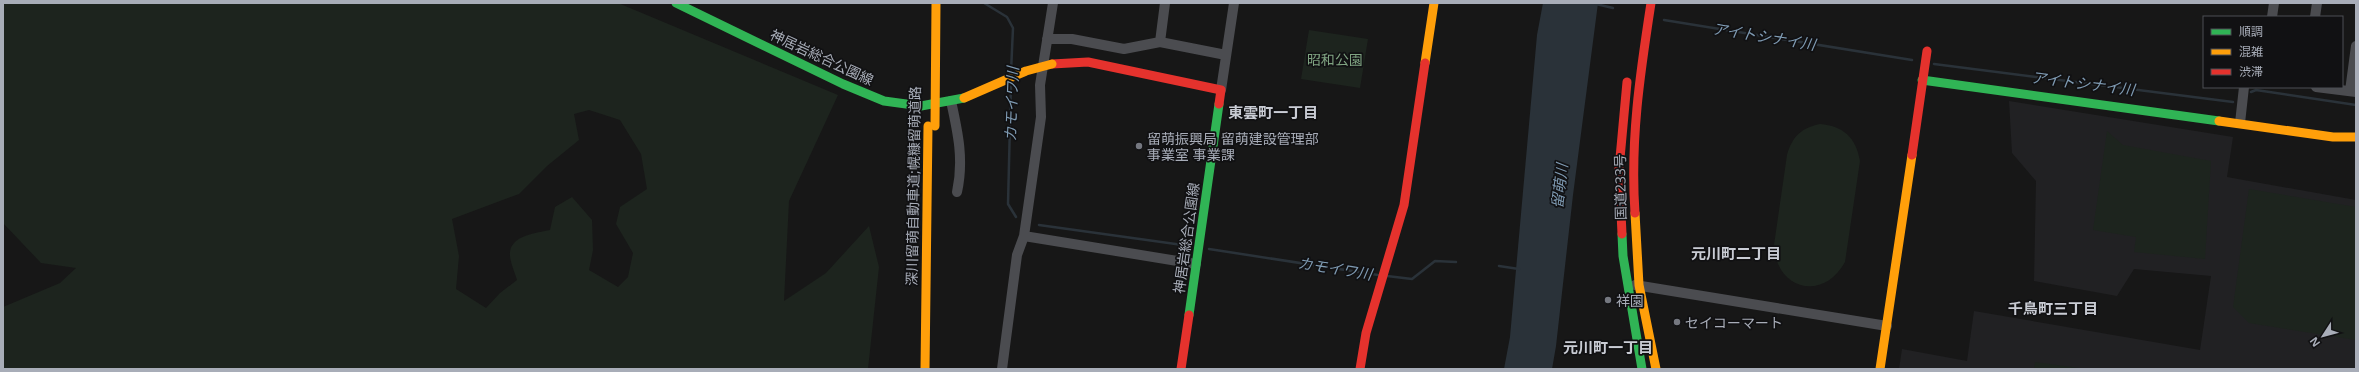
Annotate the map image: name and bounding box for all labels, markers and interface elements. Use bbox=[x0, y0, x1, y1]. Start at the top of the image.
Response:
legend bbox=[2203, 16, 2343, 88]
water label: アイトシナイ川 bbox=[1711, 18, 1819, 54]
text: 順調 bbox=[2239, 23, 2263, 40]
street label: 神居岩総合公園線 bbox=[767, 25, 877, 89]
text: 混雑 bbox=[2239, 43, 2263, 60]
park label: 昭和公園 bbox=[1307, 50, 1363, 69]
text: 渋滞 bbox=[2239, 63, 2263, 80]
water label: カモイワ川 bbox=[1000, 64, 1022, 142]
water label: アイトシナイ川 bbox=[2030, 67, 2138, 100]
street label: 深川留萌自動車道;幌糠留萌道路 bbox=[902, 86, 924, 286]
district label: 東雲町一丁目 bbox=[1228, 102, 1318, 122]
place label: 留萌振興局 留萌建設管理部 事業室 事業課 bbox=[1147, 129, 1319, 164]
marker: 留萌振興局 留萌建設管理部 事業室 事業課 bbox=[1134, 141, 1144, 151]
street label: 国道233号 bbox=[1610, 154, 1630, 220]
water label: 留萌川 bbox=[1546, 160, 1572, 210]
street label: 神居岩総合公園線 bbox=[1169, 181, 1203, 295]
district label: 元川町二丁目 bbox=[1691, 243, 1781, 263]
water label: カモイワ川 bbox=[1296, 252, 1376, 284]
place label: 祥園 bbox=[1616, 291, 1644, 310]
marker: 祥園 bbox=[1603, 295, 1613, 305]
district label: 千鳥町三丁目 bbox=[2008, 298, 2098, 318]
place label: セイコーマート bbox=[1685, 313, 1783, 332]
north arrow bbox=[2303, 316, 2343, 356]
marker: セイコーマート bbox=[1672, 317, 1682, 327]
text: N bbox=[2306, 334, 2323, 350]
district label: 元川町一丁目 bbox=[1563, 337, 1653, 357]

